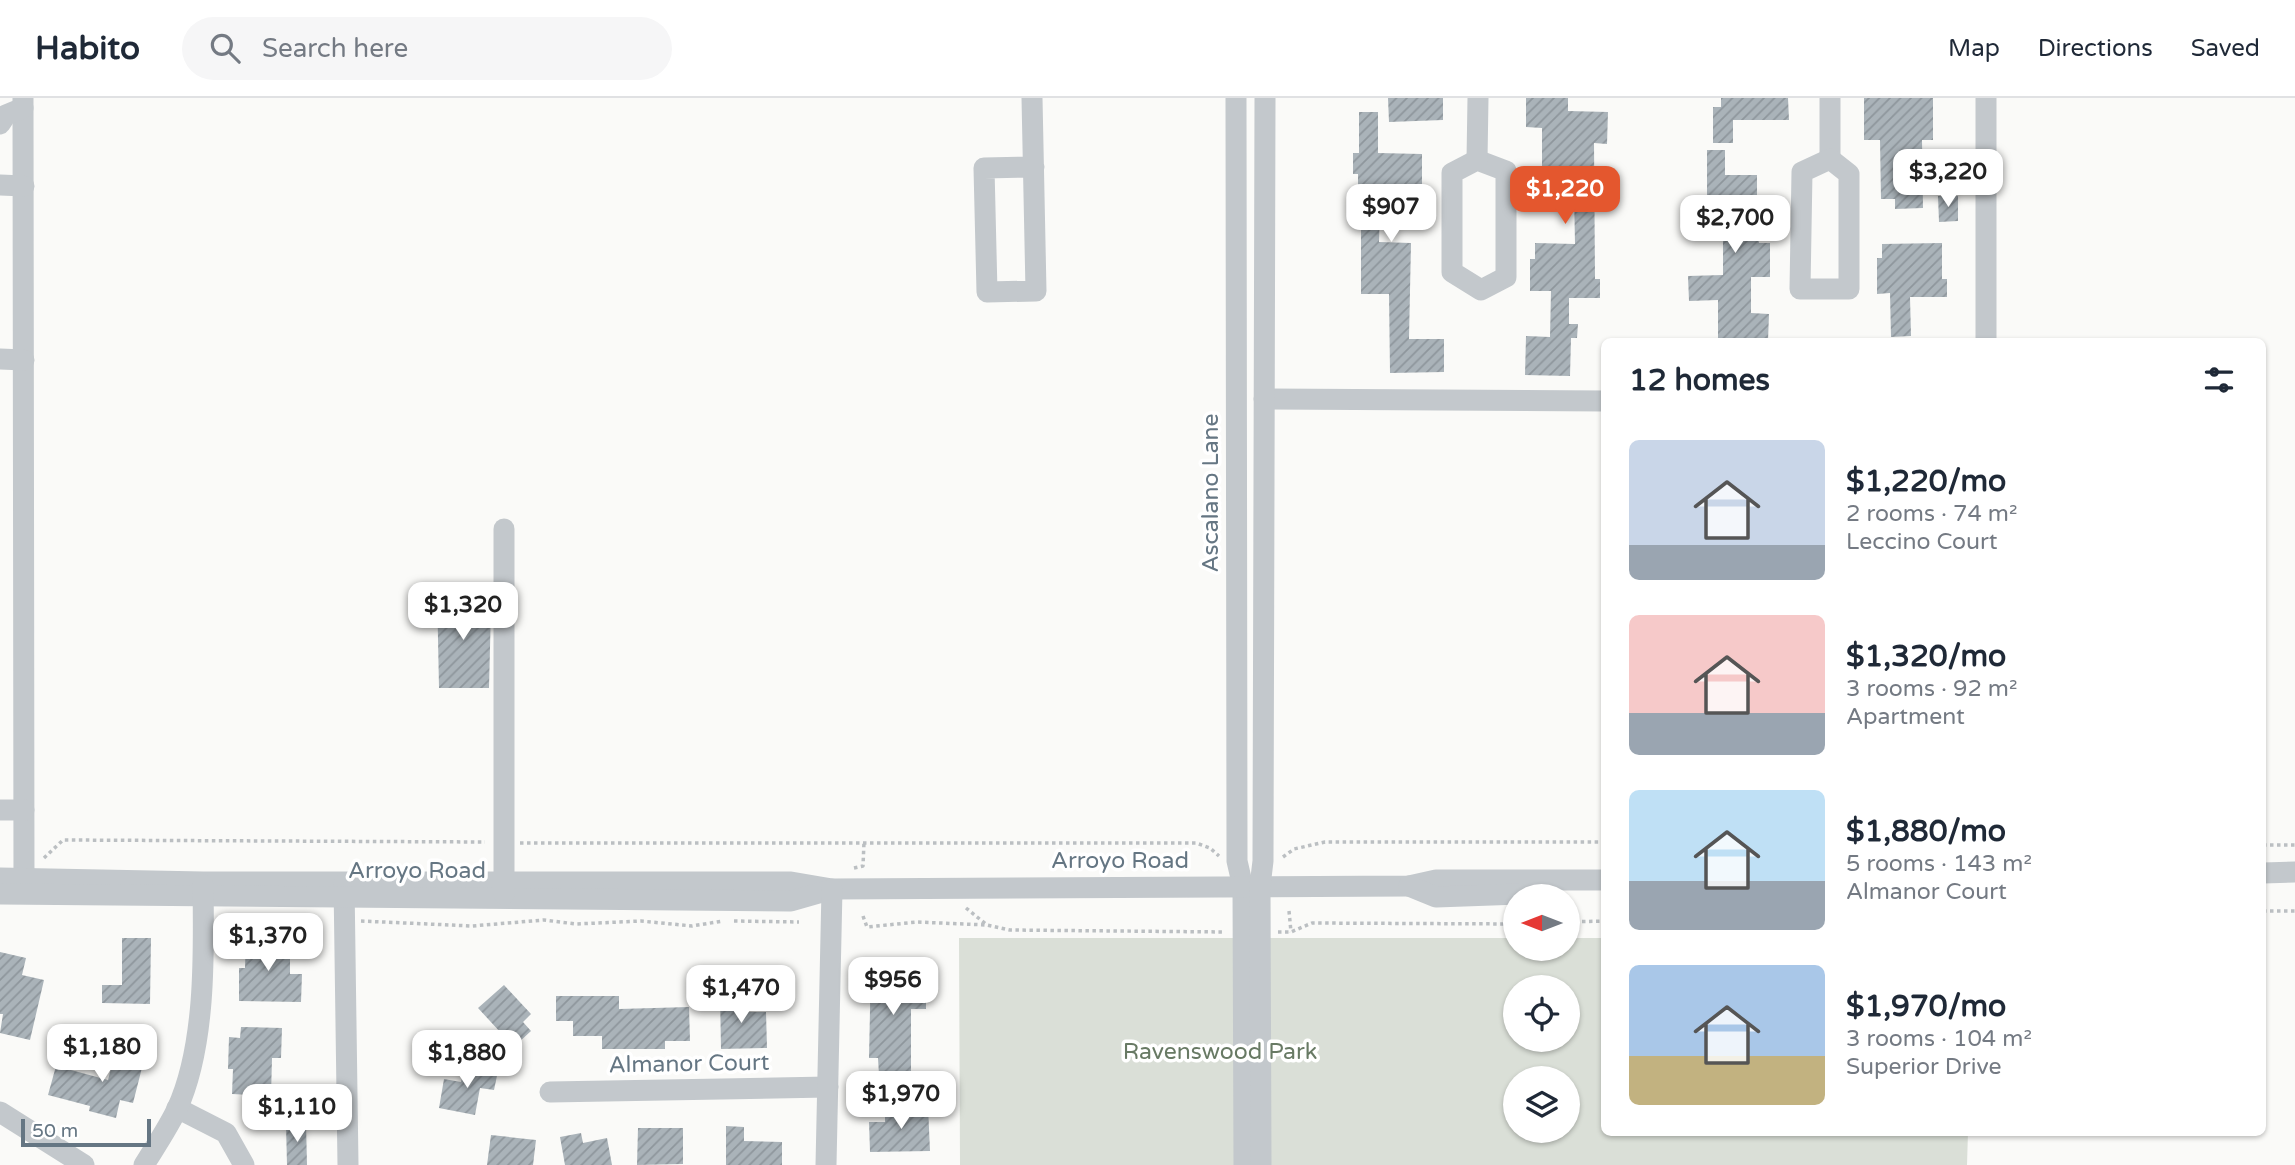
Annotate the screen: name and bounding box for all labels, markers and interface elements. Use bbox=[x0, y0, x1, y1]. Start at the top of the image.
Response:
search box bbox=[182, 17, 672, 80]
text: Habito bbox=[35, 29, 140, 68]
icon: search bbox=[206, 29, 244, 67]
text: Search here bbox=[262, 33, 408, 64]
text: Map bbox=[1948, 34, 2000, 63]
text: Directions bbox=[2038, 34, 2153, 63]
text: Saved bbox=[2191, 34, 2260, 63]
pin: $3,220 bbox=[1891, 150, 2005, 209]
text: $3,220 bbox=[1909, 158, 1987, 186]
pin: $1,220 bbox=[1508, 166, 1622, 226]
text: $1,220 bbox=[1526, 175, 1604, 203]
pin: $907 bbox=[1350, 184, 1432, 244]
text: $907 bbox=[1362, 193, 1420, 221]
pin: $2,700 bbox=[1678, 195, 1792, 255]
text: $2,700 bbox=[1696, 204, 1774, 232]
icon: filters bbox=[2200, 361, 2238, 399]
text: 12 homes bbox=[1629, 362, 1770, 399]
street label: Ascalano Lane bbox=[1197, 413, 1225, 573]
text: $1,220/mo bbox=[1846, 463, 2006, 500]
icon: home bbox=[1685, 468, 1769, 552]
text: 2 rooms · 74 m² bbox=[1846, 500, 2017, 528]
text: Leccino Court bbox=[1846, 528, 1998, 556]
pin: $1,320 bbox=[406, 582, 520, 642]
text: $1,320 bbox=[424, 591, 502, 619]
text: $1,320/mo bbox=[1846, 638, 2006, 675]
icon: home bbox=[1685, 643, 1769, 727]
text: 3 rooms · 92 m² bbox=[1846, 675, 2017, 703]
text: Apartment bbox=[1846, 703, 1965, 731]
text: $1,880/mo bbox=[1846, 813, 2006, 850]
icon: home bbox=[1685, 818, 1769, 902]
street label: Arroyo Road bbox=[1051, 847, 1189, 875]
text: 5 rooms · 143 m² bbox=[1846, 850, 2032, 878]
street label: Arroyo Road bbox=[348, 857, 486, 885]
text: Almanor Court bbox=[1846, 878, 2007, 906]
north arrow bbox=[1503, 884, 1580, 961]
map controls bbox=[1503, 884, 1580, 1143]
pin: $1,370 bbox=[211, 914, 325, 973]
text: $1,370 bbox=[229, 922, 307, 950]
pin: $956 bbox=[852, 958, 934, 1017]
pin: $1,470 bbox=[684, 965, 798, 1025]
text: $956 bbox=[864, 966, 922, 994]
text: $1,470 bbox=[702, 974, 780, 1002]
button: locate bbox=[1503, 975, 1580, 1052]
text: $1,970/mo bbox=[1846, 988, 2006, 1025]
icon: home bbox=[1685, 993, 1769, 1077]
pin: $1,180 bbox=[45, 1024, 159, 1084]
text: 3 rooms · 104 m² bbox=[1846, 1025, 2032, 1053]
pin: $1,880 bbox=[410, 1030, 524, 1090]
text: $1,180 bbox=[63, 1033, 141, 1061]
park label: Ravenswood Park bbox=[1123, 1038, 1317, 1066]
text: $1,880 bbox=[428, 1039, 506, 1067]
street label: Almanor Court bbox=[608, 1049, 770, 1079]
text: Superior Drive bbox=[1846, 1053, 2001, 1081]
button: layers bbox=[1503, 1066, 1580, 1143]
pin: $1,970 bbox=[844, 1072, 958, 1131]
text: $1,970 bbox=[862, 1080, 940, 1108]
pin: $1,110 bbox=[240, 1084, 354, 1144]
text: $1,110 bbox=[258, 1093, 336, 1121]
scale bar bbox=[21, 1116, 150, 1148]
text: 50 m bbox=[32, 1120, 78, 1142]

